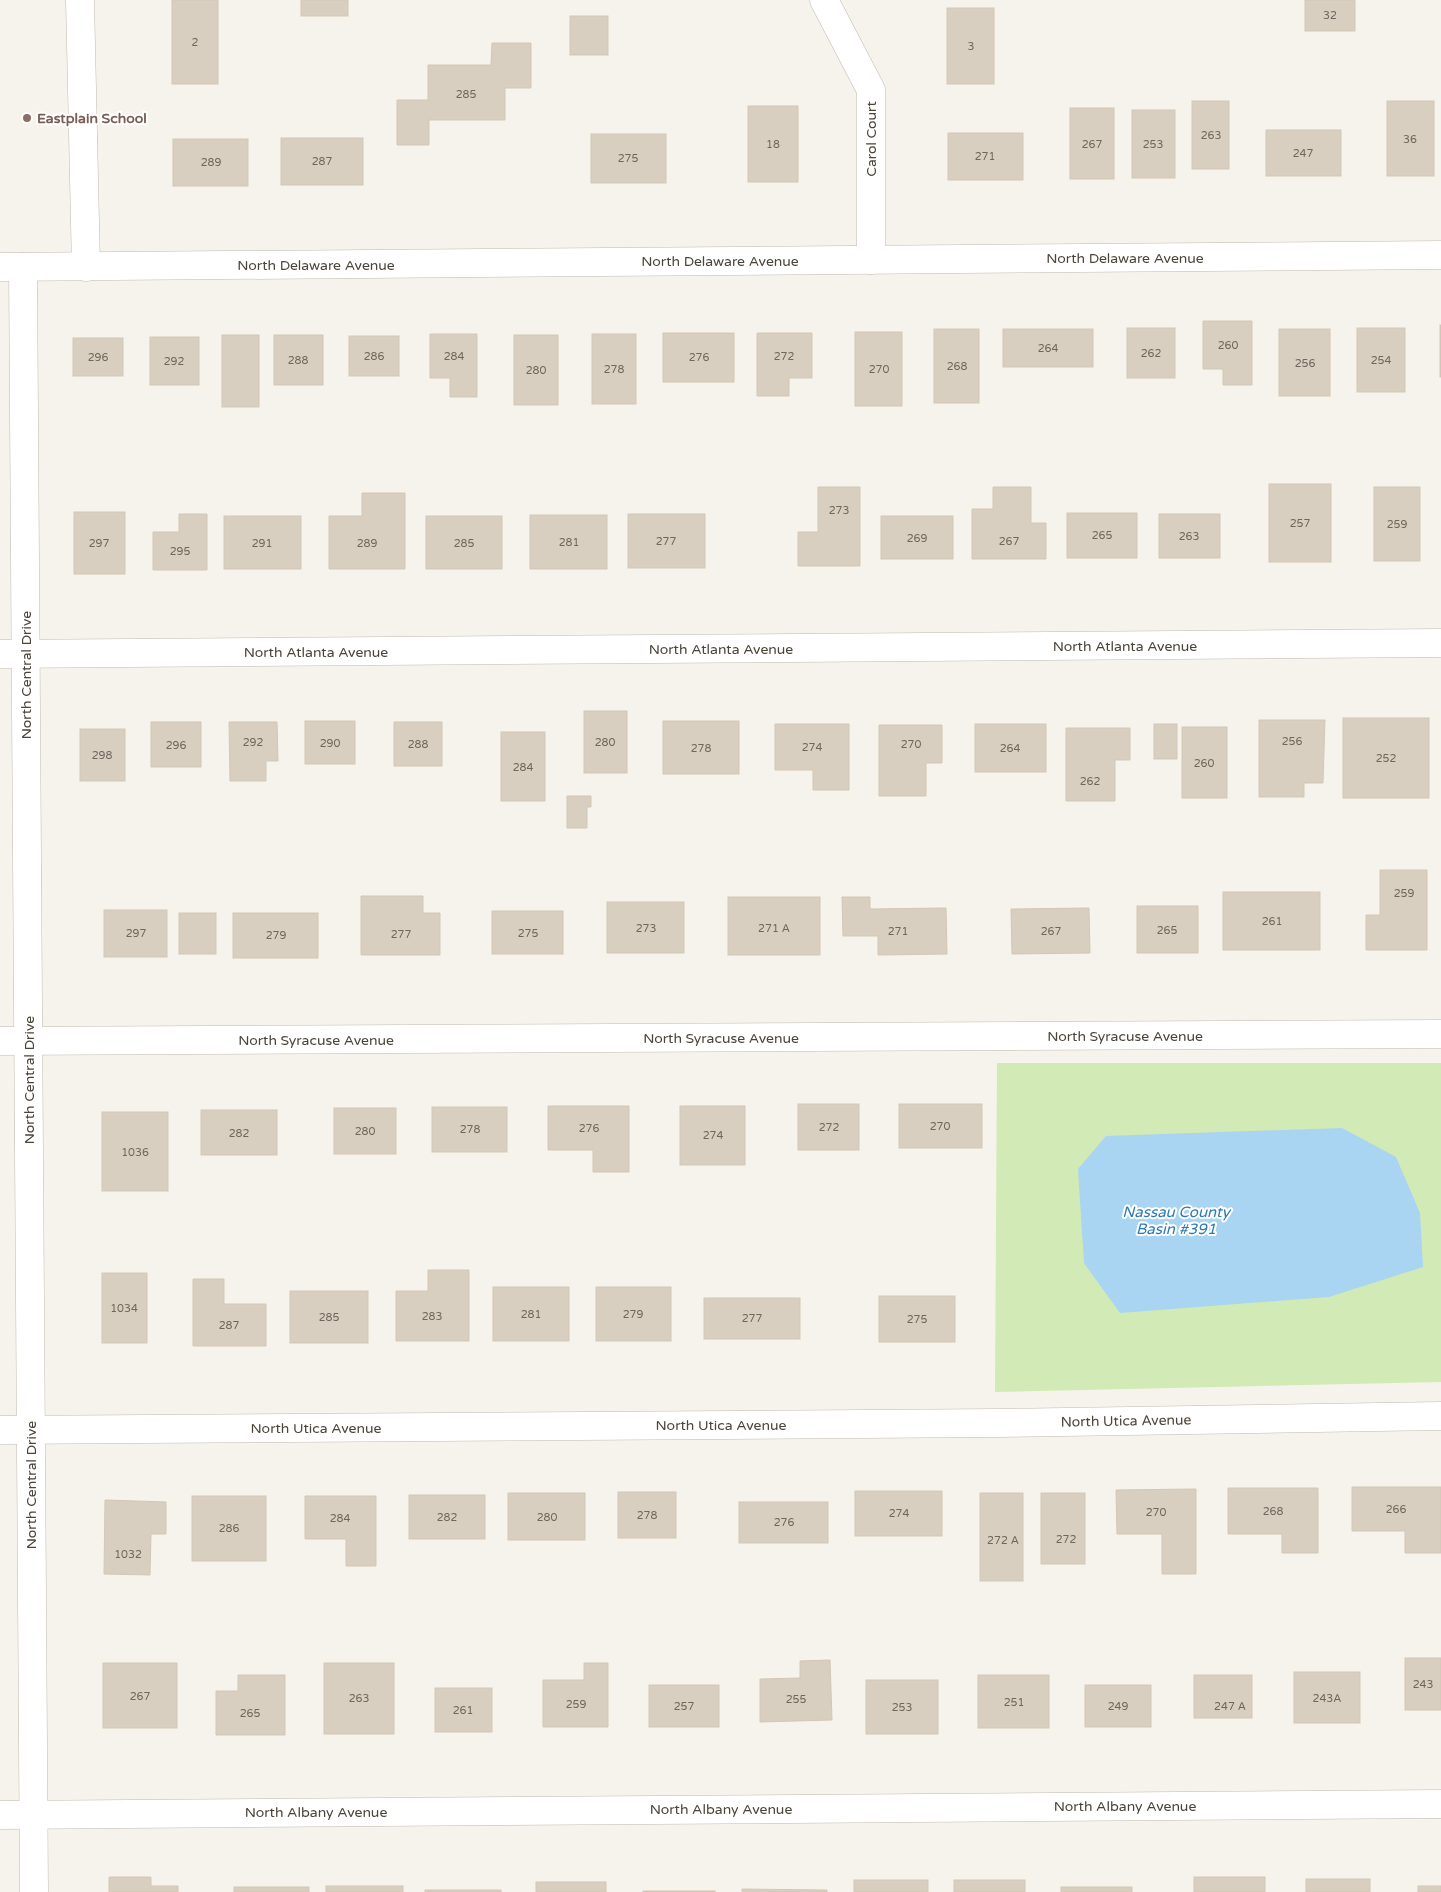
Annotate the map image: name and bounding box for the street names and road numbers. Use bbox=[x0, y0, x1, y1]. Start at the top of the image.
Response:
street label: Carol Court bbox=[863, 101, 880, 177]
street label: North Delaware Avenue bbox=[1046, 250, 1204, 267]
street label: North Delaware Avenue bbox=[641, 253, 799, 270]
street label: North Delaware Avenue bbox=[237, 257, 395, 274]
street label: North Central Drive bbox=[18, 611, 35, 739]
street label: North Atlanta Avenue bbox=[1053, 638, 1197, 655]
street label: North Atlanta Avenue bbox=[649, 641, 793, 658]
street label: North Atlanta Avenue bbox=[244, 644, 388, 661]
street label: North Central Drive bbox=[21, 1016, 38, 1144]
street label: North Syracuse Avenue bbox=[1047, 1028, 1203, 1045]
street label: North Syracuse Avenue bbox=[643, 1030, 799, 1047]
street label: North Syracuse Avenue bbox=[238, 1032, 394, 1049]
street label: North Utica Avenue bbox=[1060, 1411, 1192, 1431]
street label: North Utica Avenue bbox=[656, 1417, 786, 1434]
street label: North Utica Avenue bbox=[251, 1420, 381, 1437]
street label: North Central Drive bbox=[23, 1421, 40, 1549]
street label: North Albany Avenue bbox=[1054, 1798, 1196, 1815]
street label: North Albany Avenue bbox=[650, 1801, 792, 1818]
street label: North Albany Avenue bbox=[245, 1804, 387, 1821]

